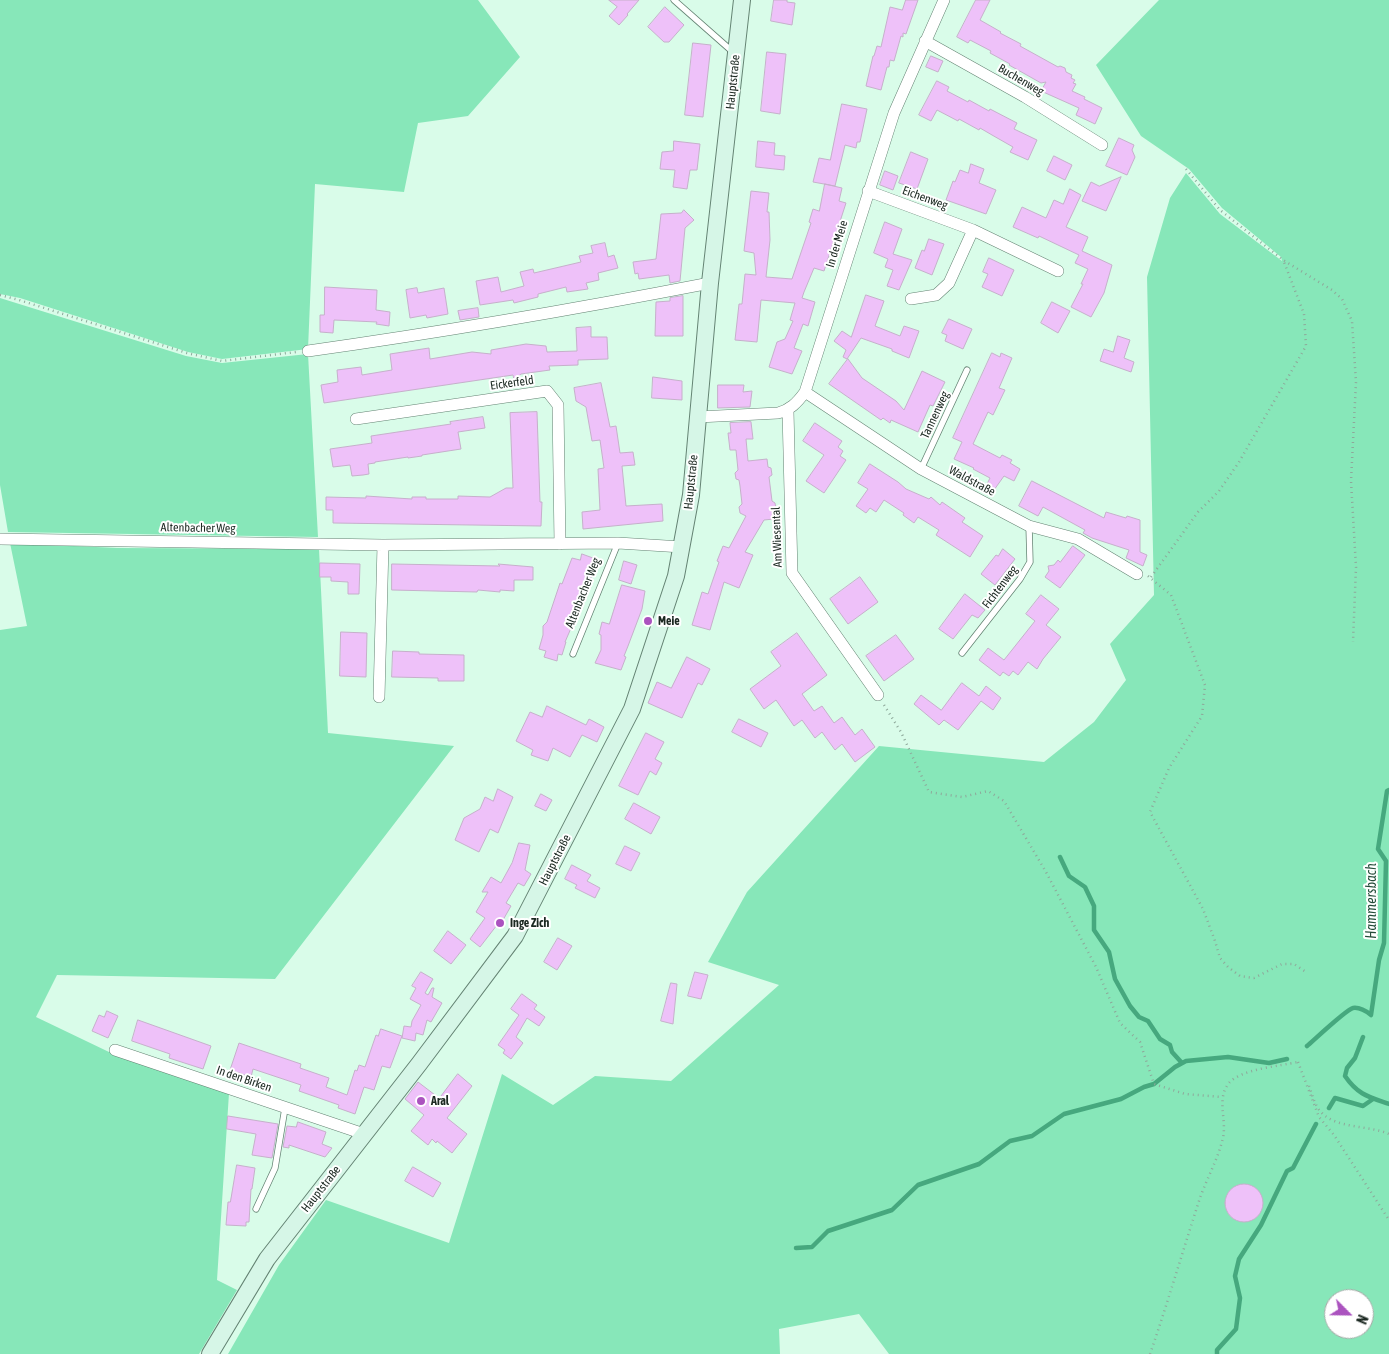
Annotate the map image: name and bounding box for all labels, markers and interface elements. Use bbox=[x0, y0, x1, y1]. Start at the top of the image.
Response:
street label: Hauptstraße bbox=[723, 54, 743, 110]
street label: Buchenweg bbox=[995, 61, 1047, 99]
street label: Eichenweg bbox=[900, 183, 950, 213]
street label: In der Meie bbox=[823, 219, 851, 269]
street label: Eickerfeld bbox=[489, 373, 535, 393]
street label: Tannenweg bbox=[918, 389, 952, 441]
street label: Hauptstraße bbox=[681, 454, 701, 510]
street label: Waldstraße bbox=[946, 463, 998, 499]
street label: Am Wiesental bbox=[769, 506, 785, 568]
street label: Altenbacher Weg bbox=[160, 520, 236, 536]
street label: Altenbacher Weg bbox=[562, 556, 604, 630]
street label: Fichtenweg bbox=[979, 563, 1021, 611]
place label: Meie bbox=[658, 614, 680, 628]
marker: Meie bbox=[642, 615, 654, 627]
street label: Hauptstraße bbox=[536, 832, 574, 888]
water label: Hammersbach bbox=[1364, 863, 1380, 939]
place label: Inge Zich bbox=[510, 916, 549, 930]
marker: Inge Zich bbox=[494, 917, 506, 929]
street label: In den Birken bbox=[215, 1063, 273, 1095]
place label: Aral bbox=[431, 1094, 449, 1108]
marker: Aral bbox=[415, 1095, 427, 1107]
street label: Hauptstraße bbox=[298, 1163, 344, 1215]
north arrow bbox=[1324, 1289, 1374, 1339]
text: N bbox=[1353, 1313, 1371, 1326]

